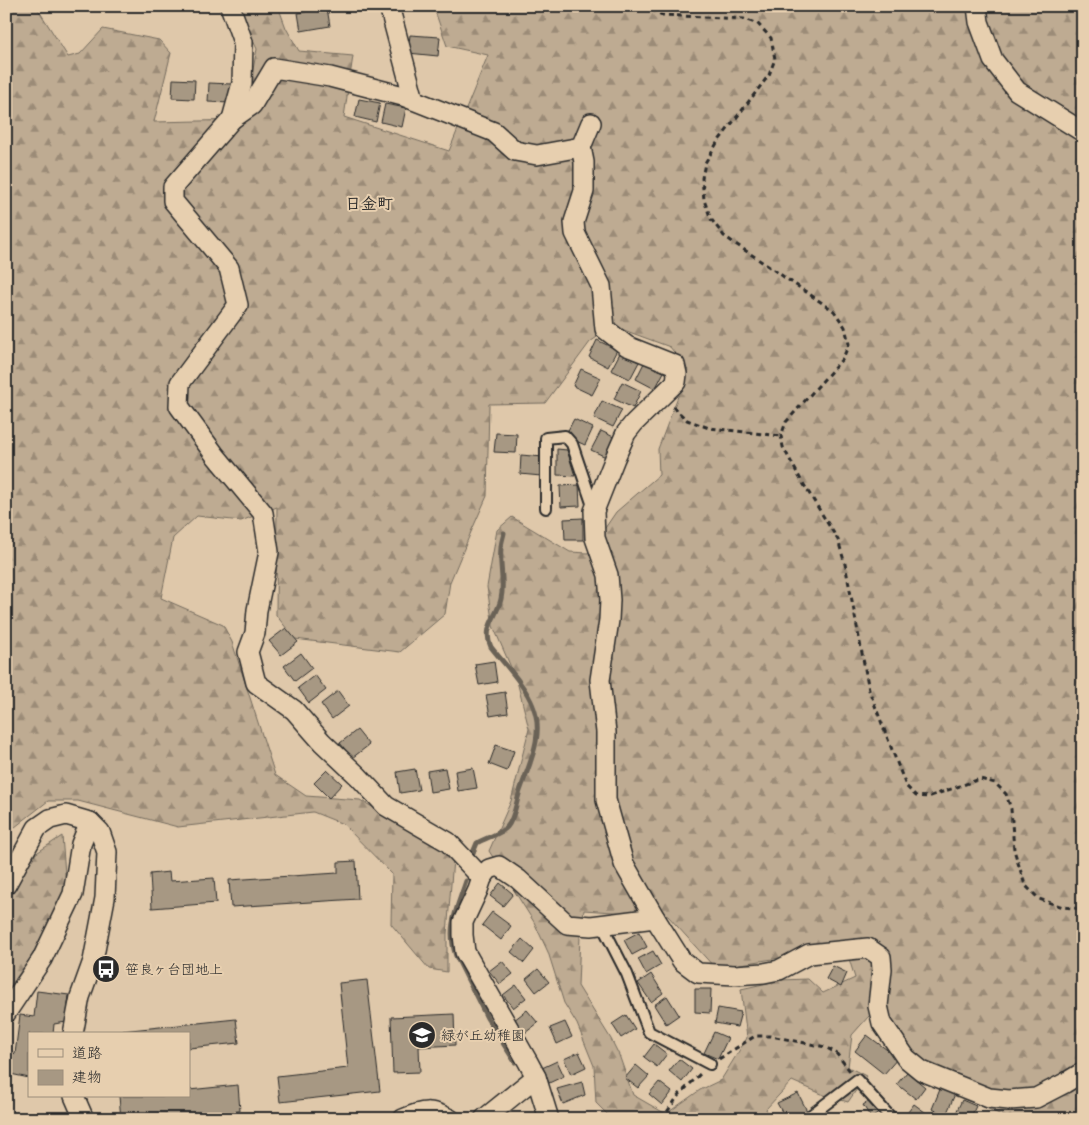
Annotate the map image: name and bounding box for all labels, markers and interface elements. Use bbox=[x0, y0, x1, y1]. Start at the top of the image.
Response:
district label: 日金町 bbox=[345, 194, 393, 214]
bus stop icon: 笹良ヶ台団地上 bbox=[91, 954, 121, 984]
place label: 笹良ヶ台団地上 bbox=[125, 961, 223, 978]
school or university icon: 緑が丘幼稚園 bbox=[407, 1020, 437, 1050]
place label: 緑が丘幼稚園 bbox=[441, 1027, 525, 1044]
legend bbox=[28, 1032, 190, 1098]
text: 道路 bbox=[72, 1044, 102, 1063]
text: 建物 bbox=[72, 1068, 102, 1087]

